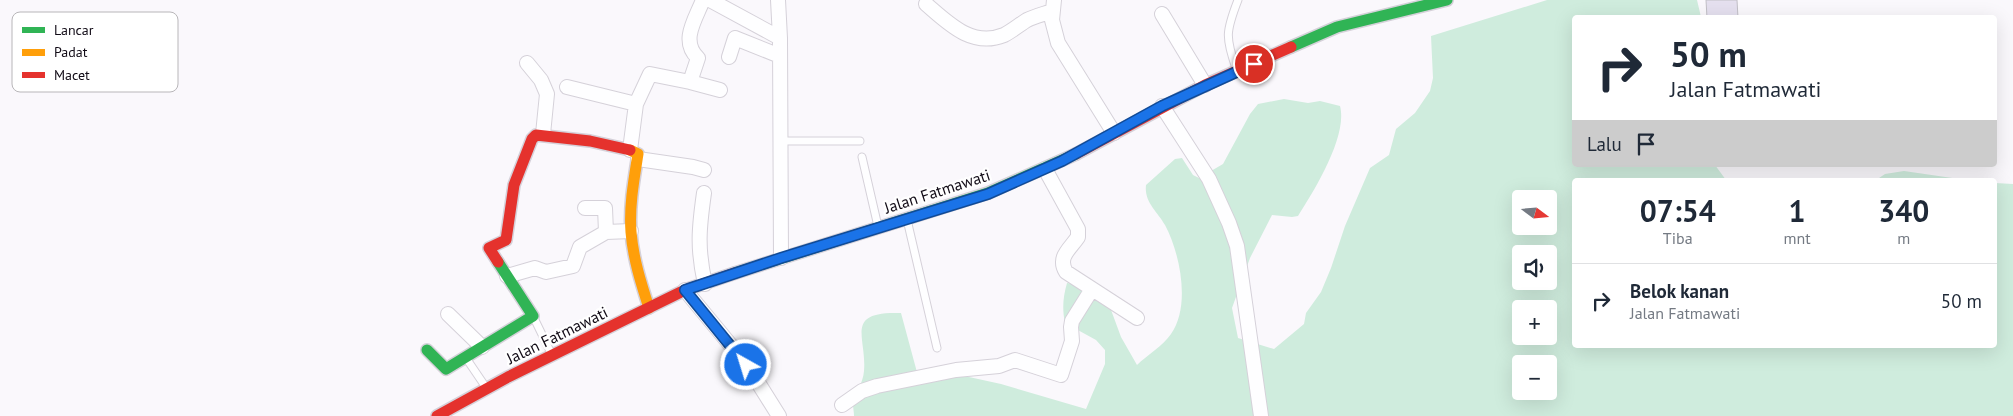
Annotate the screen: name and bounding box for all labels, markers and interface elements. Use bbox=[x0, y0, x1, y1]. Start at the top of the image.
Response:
legend bbox=[12, 12, 178, 92]
text: Lancar bbox=[54, 21, 94, 39]
text: 50 m bbox=[1670, 31, 1747, 77]
icon: right bbox=[1587, 35, 1652, 100]
text: Padat bbox=[54, 43, 88, 61]
pin bbox=[1233, 43, 1275, 85]
icon: arrive bbox=[1240, 50, 1268, 78]
text: Macet bbox=[54, 66, 90, 84]
text: Jalan Fatmawati bbox=[1670, 75, 1822, 103]
icon: arrive bbox=[1632, 130, 1660, 158]
text: Lalu bbox=[1587, 132, 1622, 156]
street label: Jalan Fatmawati bbox=[881, 164, 992, 218]
north arrow bbox=[1512, 190, 1558, 235]
map controls bbox=[1512, 190, 1557, 400]
text: 07:54 bbox=[1640, 191, 1716, 230]
text: 1 bbox=[1789, 191, 1806, 230]
text: 340 bbox=[1878, 191, 1929, 230]
text: Tiba bbox=[1663, 228, 1693, 248]
text: mnt bbox=[1783, 228, 1811, 248]
text: m bbox=[1897, 228, 1910, 248]
button: sound bbox=[1512, 245, 1557, 290]
text: Belok kanan bbox=[1630, 279, 1729, 303]
icon: right bbox=[1587, 287, 1615, 315]
text: 50 m bbox=[1941, 289, 1982, 313]
button: + bbox=[1512, 300, 1557, 345]
street label: Jalan Fatmawati bbox=[502, 302, 611, 369]
text: Jalan Fatmawati bbox=[1630, 303, 1740, 323]
position arrow bbox=[719, 338, 771, 390]
button: − bbox=[1512, 355, 1557, 400]

